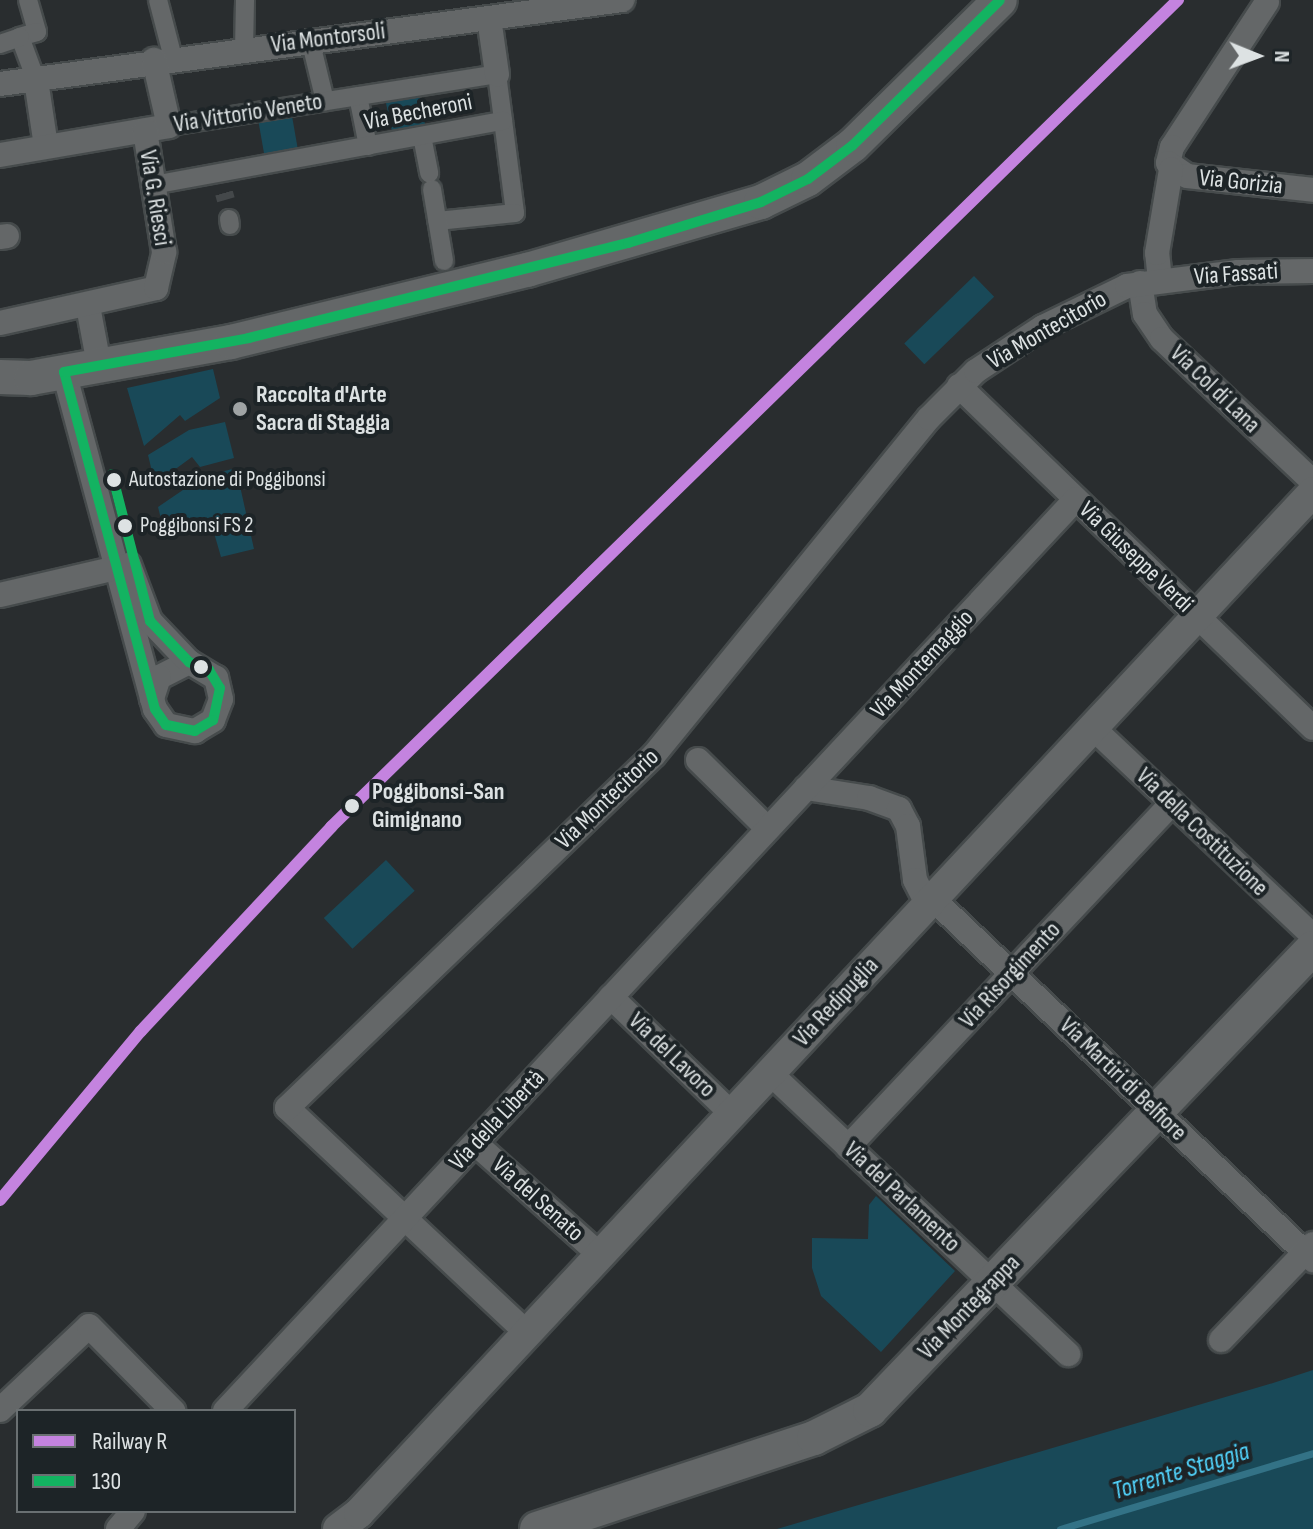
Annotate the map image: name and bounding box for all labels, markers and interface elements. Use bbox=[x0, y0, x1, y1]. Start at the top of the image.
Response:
north arrow bbox=[1217, 16, 1297, 96]
street label: Via Montorsoli bbox=[269, 17, 387, 59]
text: N bbox=[1268, 50, 1295, 63]
street label: Via Vittorio Veneto bbox=[172, 87, 324, 139]
street label: Via Becheroni bbox=[362, 87, 474, 137]
street label: Via G. Riesci bbox=[133, 148, 177, 248]
street label: Via Gorizia bbox=[1198, 163, 1284, 201]
street label: Via Fassati bbox=[1193, 257, 1279, 291]
street label: Via Montecitorio bbox=[983, 284, 1111, 376]
street label: Via Col di Lana bbox=[1164, 339, 1266, 439]
place label: Raccolta d'Arte Sacra di Staggia bbox=[256, 381, 390, 437]
marker: Raccolta d'Arte Sacra di Staggia bbox=[231, 400, 249, 418]
place label: Autostazione di Poggibonsi bbox=[129, 467, 326, 493]
marker: Autostazione di Poggibonsi bbox=[106, 472, 122, 488]
street label: Via Giuseppe Verdi bbox=[1073, 496, 1199, 618]
place label: Poggibonsi FS 2 bbox=[140, 513, 253, 539]
marker: Poggibonsi FS 2 bbox=[117, 518, 133, 534]
street label: Via Montemaggio bbox=[864, 604, 980, 724]
unlabelled marker bbox=[193, 659, 209, 675]
street label: Via Montecitorio bbox=[549, 743, 665, 855]
street label: Via della Costituzione bbox=[1130, 762, 1274, 902]
place label: Poggibonsi-San Gimignano bbox=[372, 778, 504, 834]
marker: Poggibonsi-San Gimignano bbox=[339, 793, 365, 819]
street label: Via Risorgimento bbox=[953, 916, 1067, 1034]
street label: Via Redipuglia bbox=[787, 951, 885, 1053]
street label: Via del Lavoro bbox=[623, 1007, 721, 1103]
street label: Via Martiri di Belfiore bbox=[1053, 1011, 1193, 1147]
street label: Via della Libertà bbox=[443, 1064, 551, 1176]
street label: Via del Parlamento bbox=[838, 1136, 966, 1258]
street label: Via del Senato bbox=[486, 1151, 590, 1247]
street label: Via Montegrappa bbox=[912, 1249, 1026, 1365]
legend bbox=[16, 1409, 296, 1513]
text: Railway R bbox=[92, 1427, 167, 1456]
water label: Torrente Staggia bbox=[1109, 1436, 1253, 1508]
text: 130 bbox=[92, 1467, 121, 1496]

